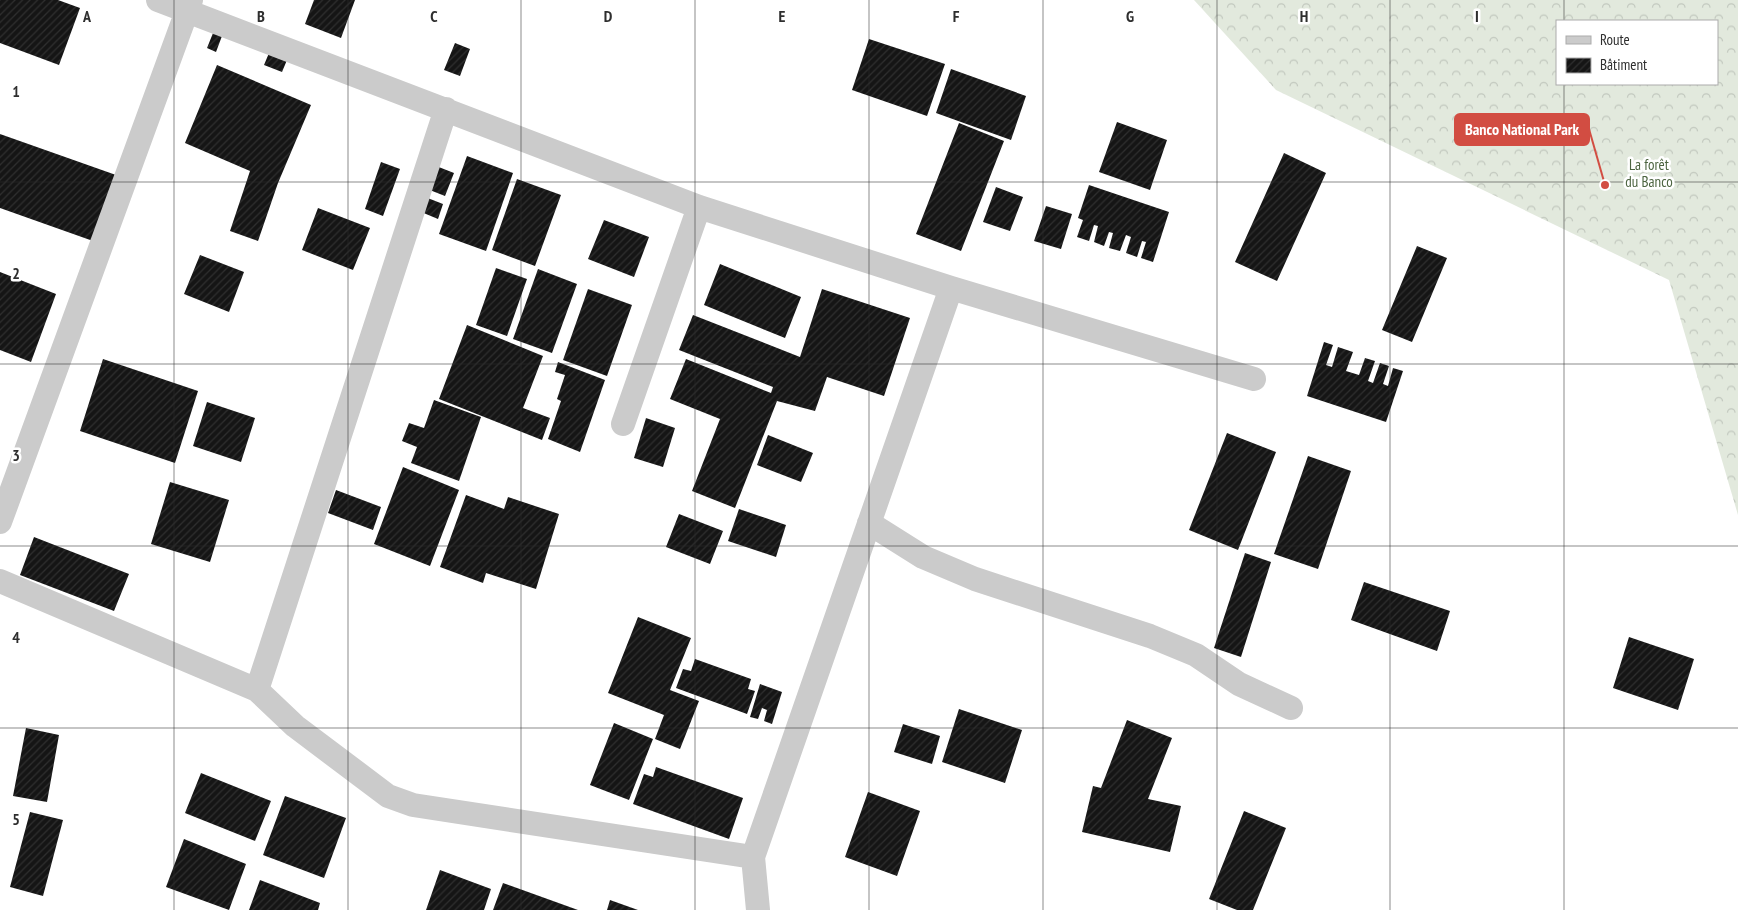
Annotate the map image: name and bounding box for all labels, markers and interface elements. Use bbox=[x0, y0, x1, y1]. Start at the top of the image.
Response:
text: A bbox=[82, 6, 92, 26]
text: B bbox=[257, 6, 265, 26]
text: C bbox=[430, 6, 438, 26]
text: D bbox=[604, 6, 613, 26]
text: E bbox=[779, 6, 786, 26]
text: F bbox=[953, 6, 960, 26]
text: G bbox=[1126, 6, 1134, 26]
text: H bbox=[1300, 6, 1308, 26]
text: I bbox=[1475, 6, 1479, 26]
legend bbox=[1556, 20, 1718, 85]
text: Route bbox=[1600, 30, 1630, 49]
text: Bâtiment bbox=[1600, 55, 1647, 74]
text: 1 bbox=[12, 81, 20, 101]
callout: Banco National Park bbox=[1455, 114, 1589, 145]
text: Banco National Park bbox=[1465, 119, 1579, 139]
park label: La forêt du Banco bbox=[1625, 155, 1673, 191]
text: 2 bbox=[12, 263, 20, 283]
text: 3 bbox=[12, 445, 20, 465]
text: 4 bbox=[12, 627, 20, 647]
text: 5 bbox=[12, 809, 20, 829]

